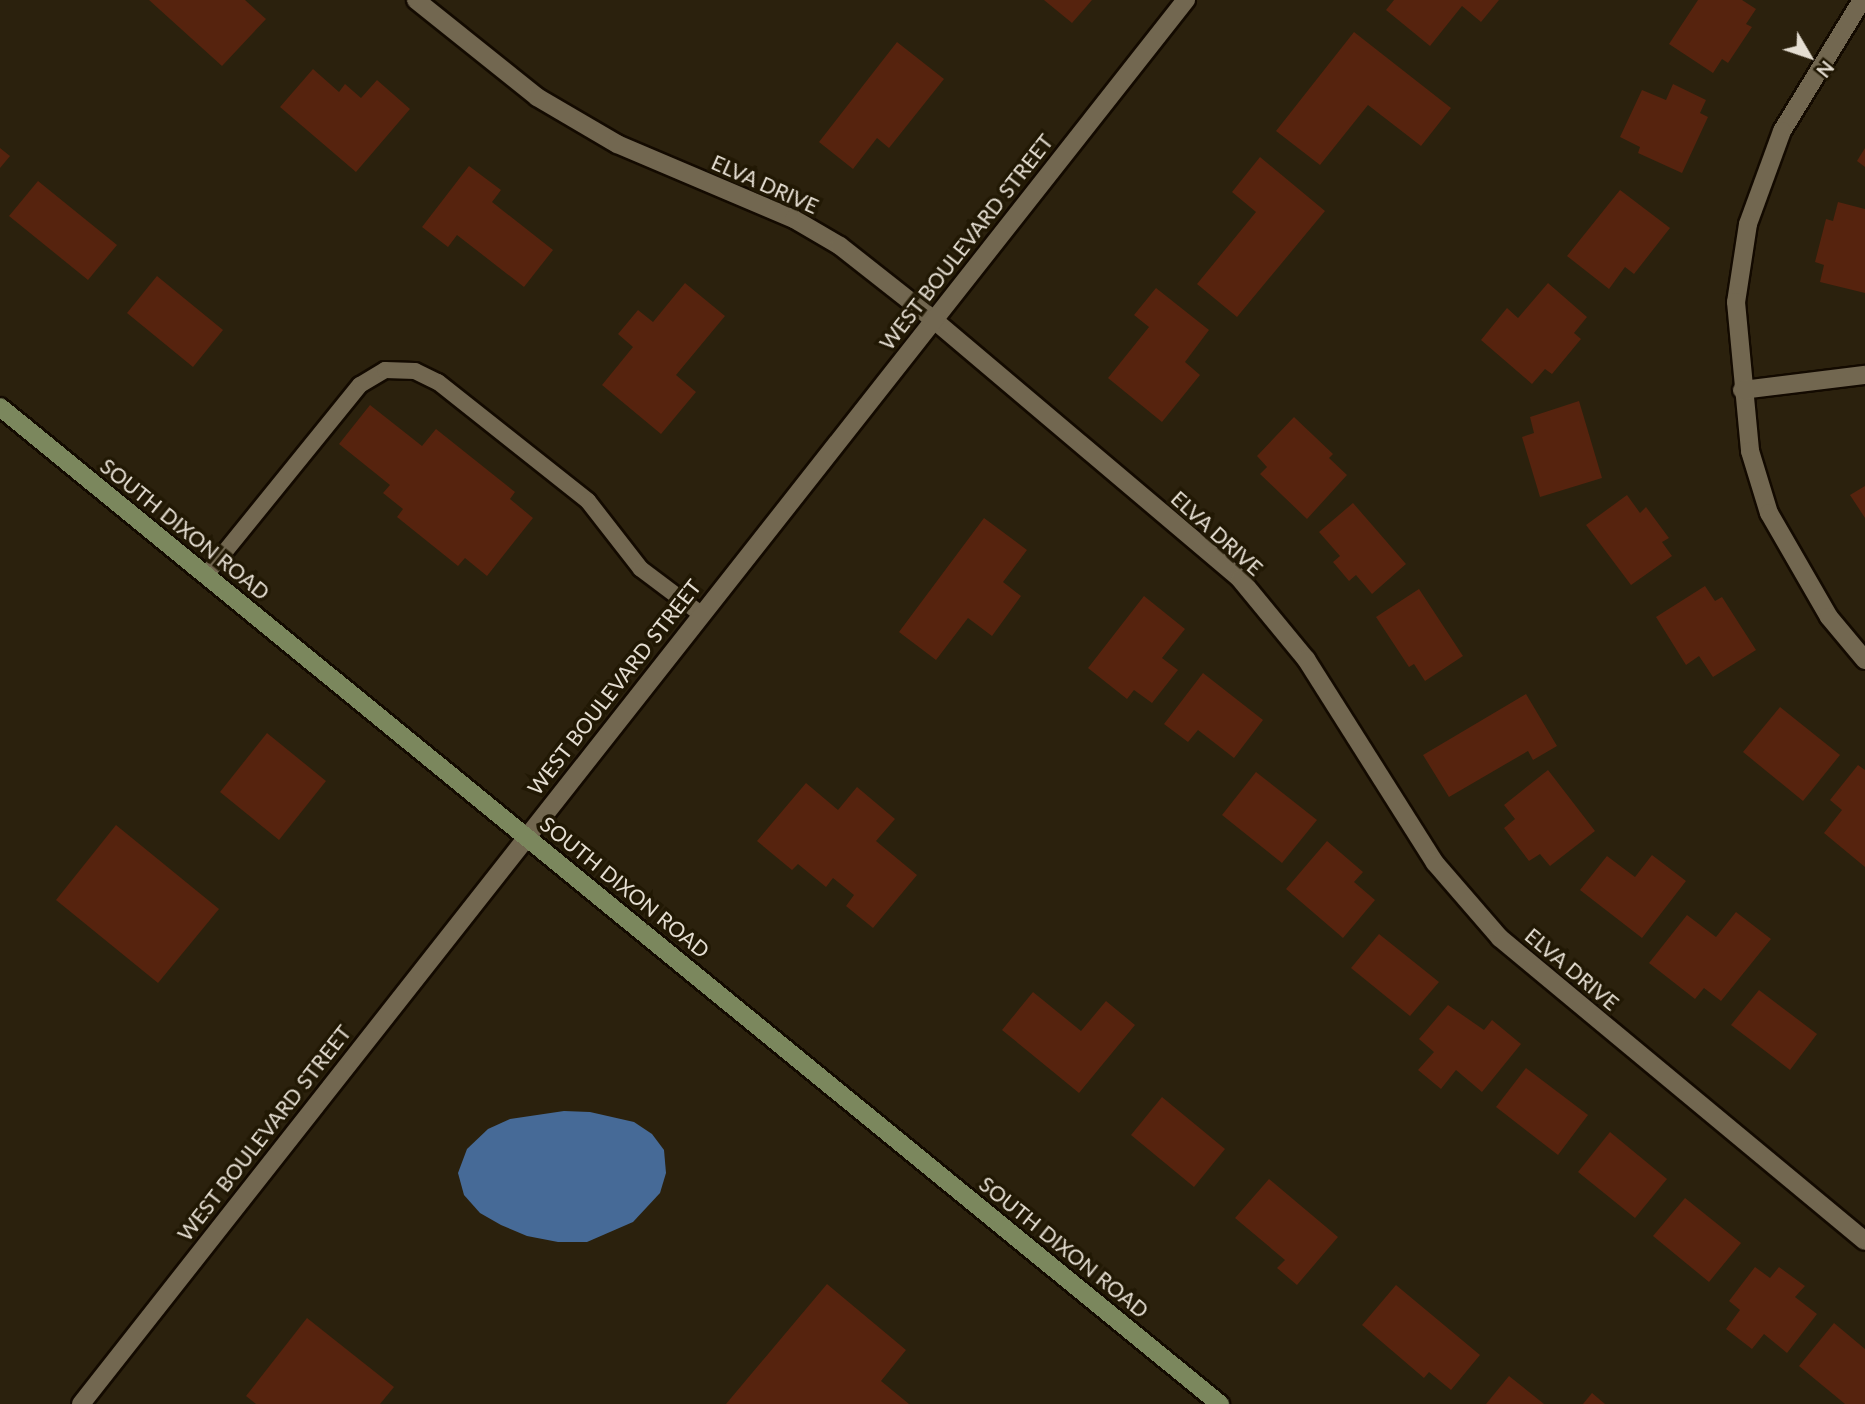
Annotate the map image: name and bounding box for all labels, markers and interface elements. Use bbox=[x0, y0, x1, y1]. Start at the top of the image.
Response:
north arrow bbox=[1774, 21, 1844, 91]
text: N bbox=[1812, 57, 1839, 82]
street label: WEST BOULEVARD STREET bbox=[874, 129, 1058, 355]
street label: ELVA DRIVE bbox=[707, 149, 823, 219]
street label: SOUTH DIXON ROAD bbox=[95, 453, 275, 605]
street label: ELVA DRIVE bbox=[1166, 485, 1268, 581]
street label: WEST BOULEVARD STREET bbox=[522, 574, 706, 800]
street label: SOUTH DIXON ROAD bbox=[535, 811, 715, 963]
street label: ELVA DRIVE bbox=[1520, 922, 1624, 1016]
street label: WEST BOULEVARD STREET bbox=[172, 1020, 356, 1246]
street label: SOUTH DIXON ROAD bbox=[974, 1171, 1154, 1323]

